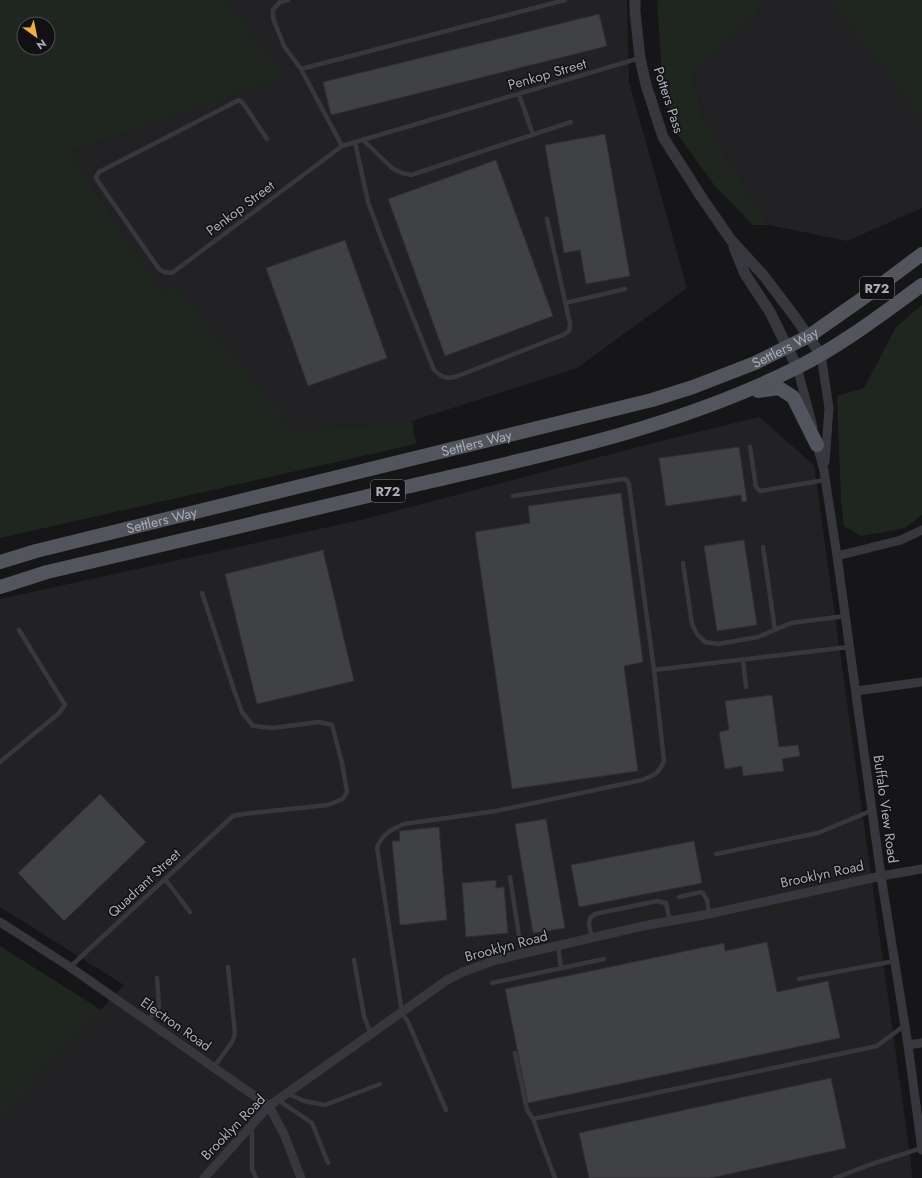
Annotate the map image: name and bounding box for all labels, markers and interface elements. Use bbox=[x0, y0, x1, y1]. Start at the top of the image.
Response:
north arrow bbox=[16, 16, 56, 56]
text: N bbox=[33, 35, 49, 53]
street label: Penkop Street bbox=[505, 53, 589, 95]
street label: Potters Pass bbox=[649, 64, 689, 136]
street label: Penkop Street bbox=[202, 175, 279, 240]
road number: R72 bbox=[860, 277, 894, 299]
street label: Settlers Way bbox=[748, 322, 823, 373]
street label: Settlers Way bbox=[439, 425, 515, 461]
road number: R72 bbox=[371, 480, 405, 502]
street label: Settlers Way bbox=[124, 502, 200, 538]
street label: Buffalo View Road bbox=[869, 754, 903, 864]
street label: Quadrant Street bbox=[103, 844, 185, 922]
street label: Brooklyn Road bbox=[778, 855, 866, 893]
street label: Brooklyn Road bbox=[462, 925, 550, 967]
street label: Electron Road bbox=[137, 992, 215, 1056]
street label: Brooklyn Road bbox=[196, 1089, 270, 1165]

